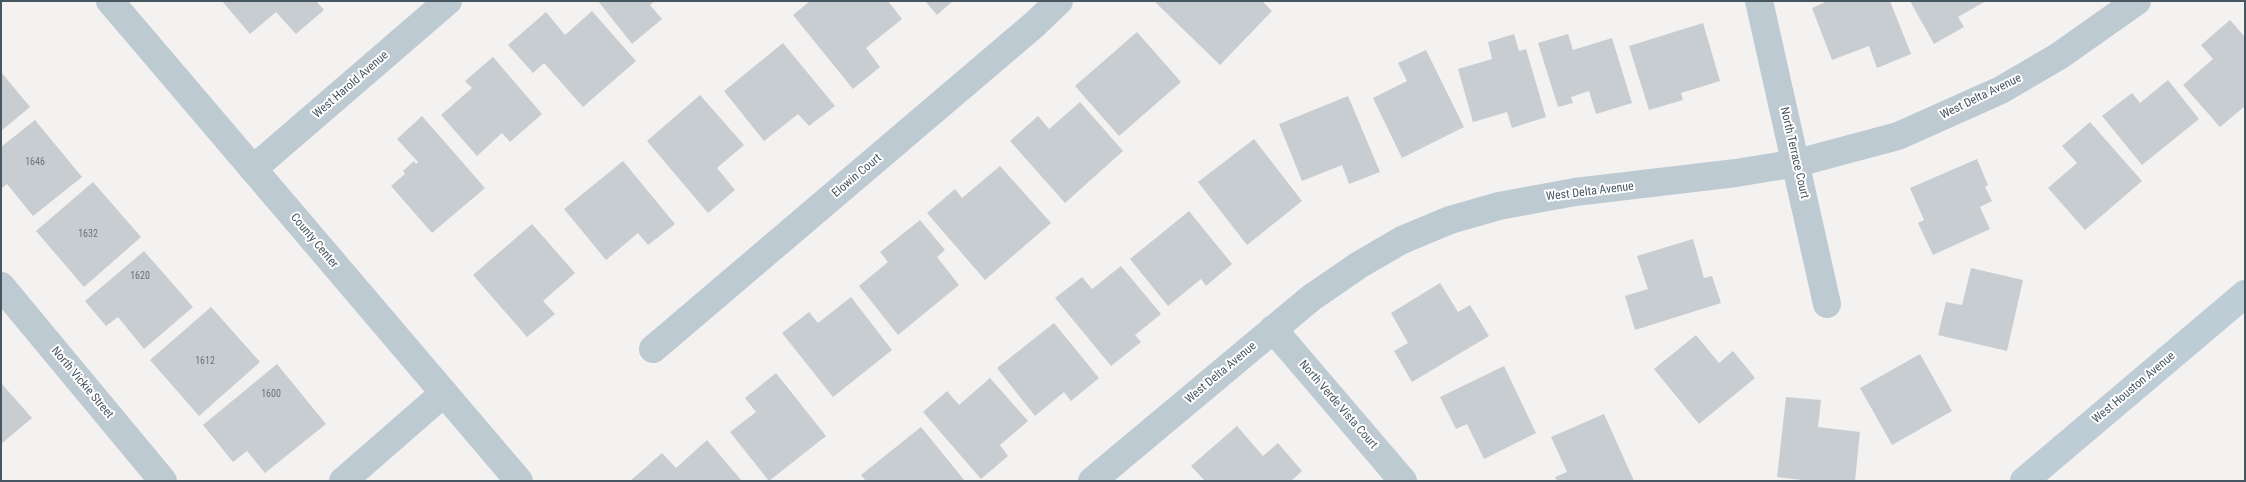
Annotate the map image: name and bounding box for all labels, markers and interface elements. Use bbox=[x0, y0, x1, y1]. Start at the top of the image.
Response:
street label: West Harold Avenue bbox=[310, 48, 392, 122]
street label: West Delta Avenue bbox=[1938, 71, 2024, 123]
street label: North Terrace Court bbox=[1776, 106, 1812, 200]
street label: Elowin Court bbox=[829, 151, 885, 201]
house number: 1646 bbox=[25, 156, 45, 168]
street label: West Delta Avenue bbox=[1545, 179, 1635, 205]
street label: County Center bbox=[287, 211, 341, 271]
house number: 1632 bbox=[78, 228, 98, 240]
house number: 1620 bbox=[130, 270, 150, 282]
street label: West Delta Avenue bbox=[1183, 339, 1259, 407]
street label: North Vickie Street bbox=[48, 344, 116, 422]
street label: West Houston Avenue bbox=[2090, 349, 2178, 427]
house number: 1612 bbox=[195, 355, 215, 367]
street label: North Verde Vista Court bbox=[1296, 358, 1380, 452]
house number: 1600 bbox=[261, 388, 281, 400]

